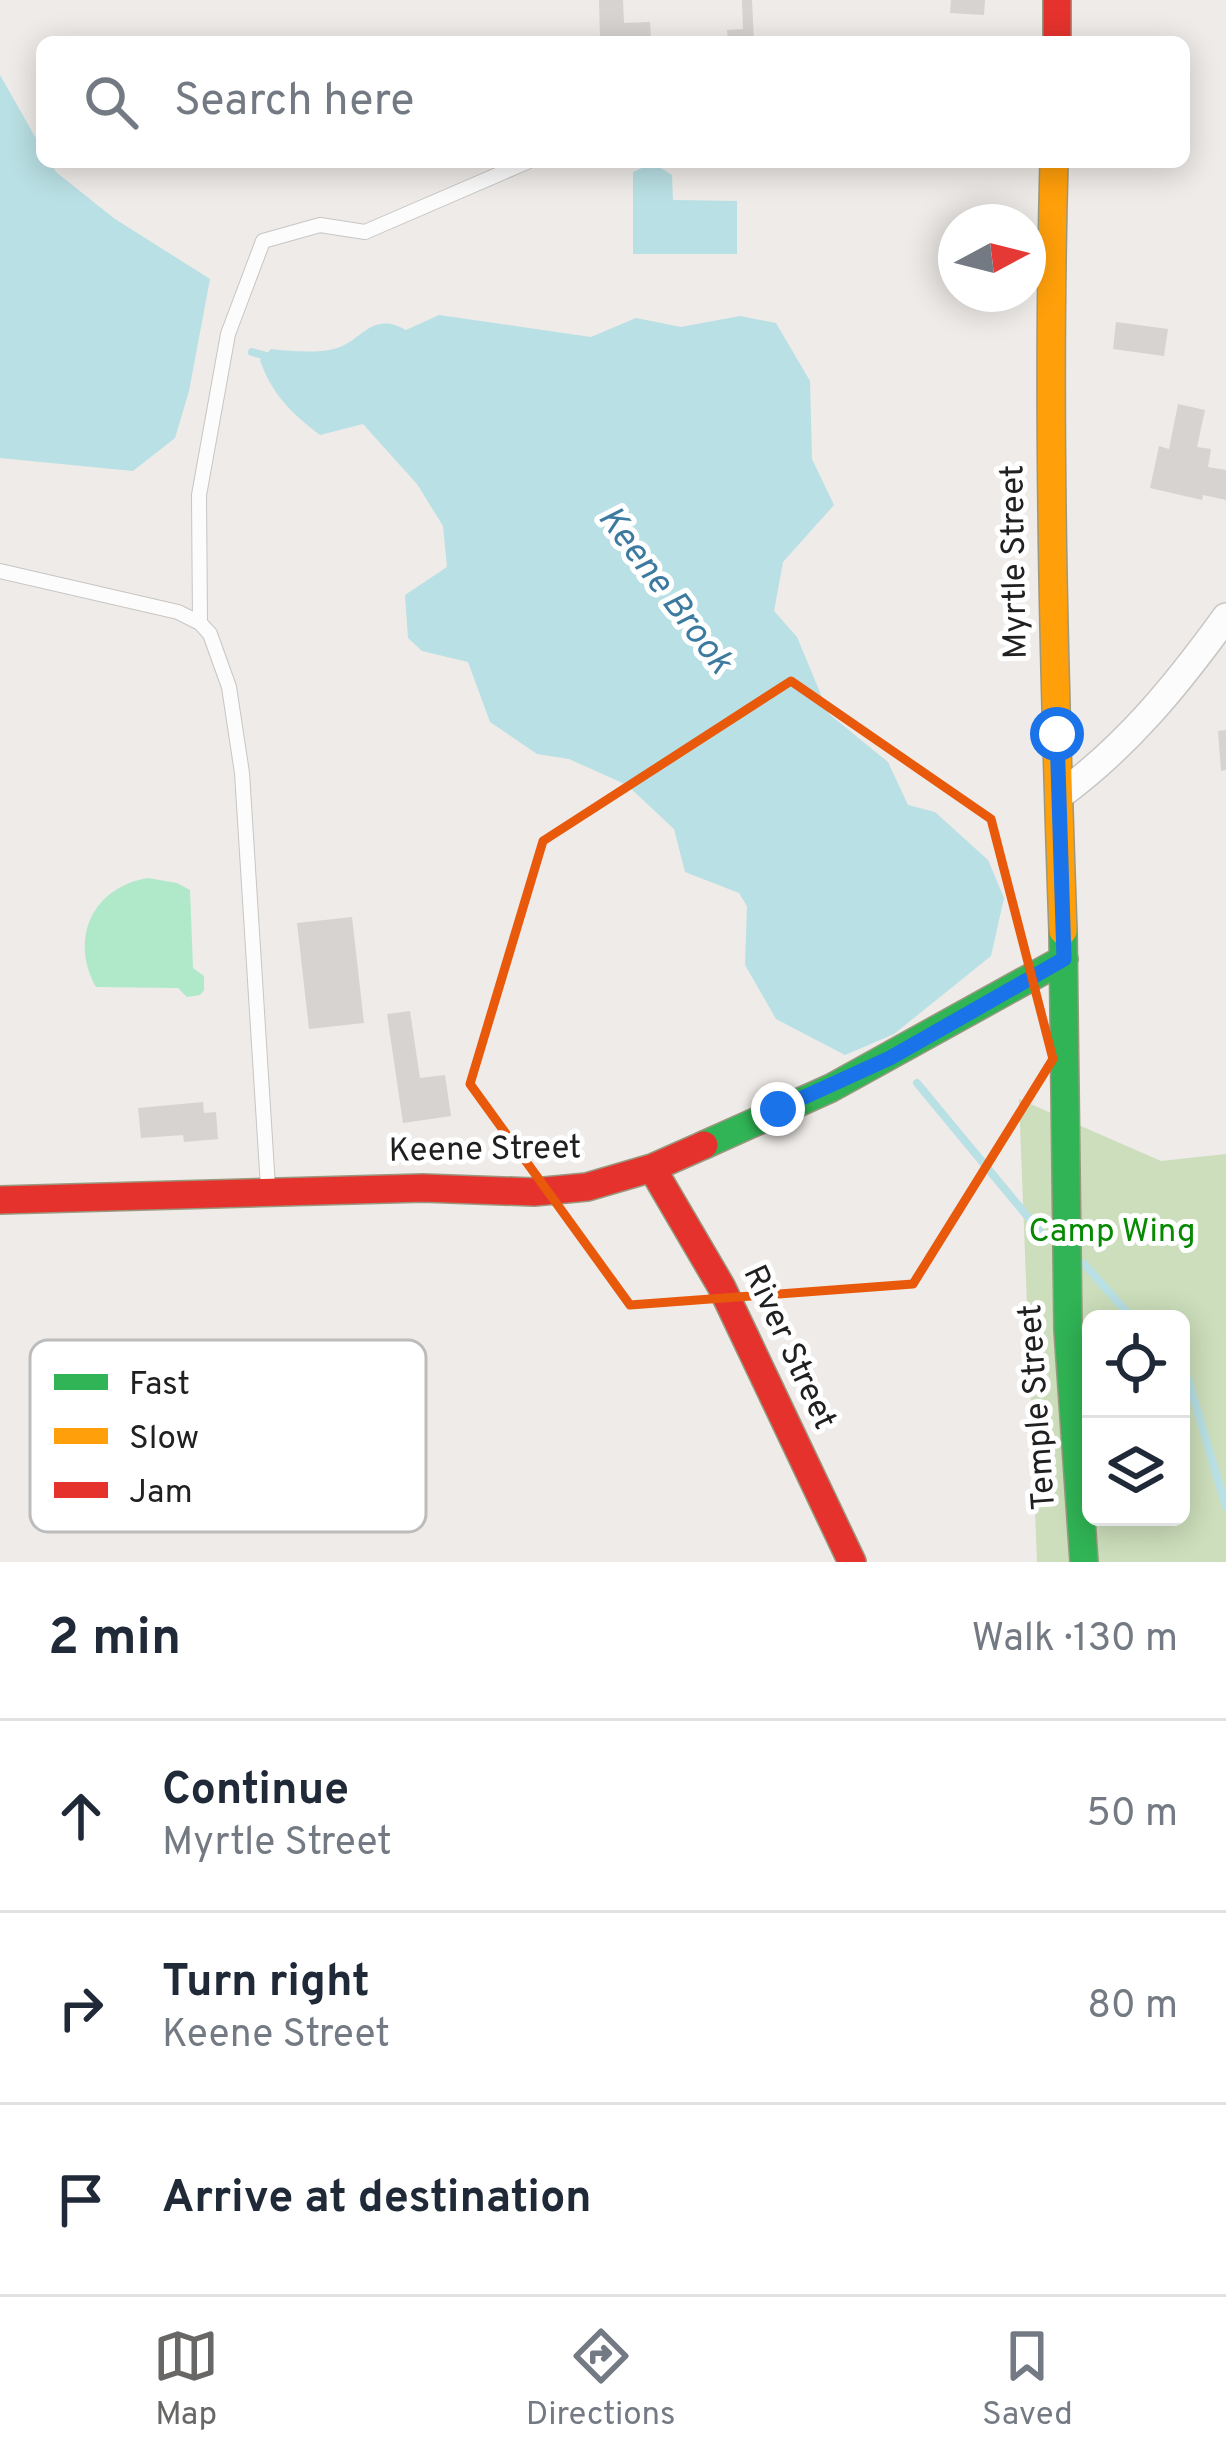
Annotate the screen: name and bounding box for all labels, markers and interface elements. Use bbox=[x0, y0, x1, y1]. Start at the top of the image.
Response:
search box bbox=[36, 36, 1190, 168]
icon: search bbox=[78, 69, 144, 135]
text: Search here bbox=[174, 74, 414, 131]
north arrow bbox=[938, 204, 1046, 312]
street label: Myrtle Street bbox=[993, 464, 1039, 660]
water label: Keene Brook bbox=[586, 498, 742, 685]
route start bbox=[1030, 707, 1084, 761]
route end bbox=[751, 1082, 805, 1136]
street label: Keene Street bbox=[388, 1128, 582, 1174]
park label: Camp Wing bbox=[1028, 1212, 1196, 1254]
street label: River Street bbox=[732, 1259, 844, 1437]
street label: Temple Street bbox=[1011, 1303, 1067, 1511]
map controls bbox=[1082, 1310, 1190, 1526]
button: locate bbox=[1082, 1310, 1190, 1418]
legend bbox=[30, 1340, 426, 1532]
text: Fast bbox=[129, 1365, 190, 1407]
button: layers bbox=[1082, 1418, 1190, 1526]
text: Slow bbox=[129, 1419, 199, 1461]
text: Jam bbox=[129, 1473, 193, 1515]
text: 2 min bbox=[48, 1608, 181, 1673]
text: Walk · 130 m bbox=[972, 1616, 1178, 1665]
text: Continue bbox=[162, 1763, 349, 1820]
icon: ahead bbox=[48, 1783, 114, 1849]
text: 50 m bbox=[1087, 1791, 1178, 1840]
text: Myrtle Street bbox=[162, 1820, 392, 1869]
text: Turn right bbox=[162, 1955, 370, 2012]
icon: right bbox=[48, 1975, 114, 2041]
text: 80 m bbox=[1087, 1983, 1178, 2032]
text: Keene Street bbox=[162, 2012, 390, 2061]
icon: arrive bbox=[48, 2167, 114, 2233]
text: Arrive at destination bbox=[162, 2171, 592, 2228]
tab: Map bbox=[153, 2323, 219, 2437]
tab: Directions bbox=[526, 2323, 676, 2437]
tab: Saved bbox=[982, 2323, 1073, 2437]

